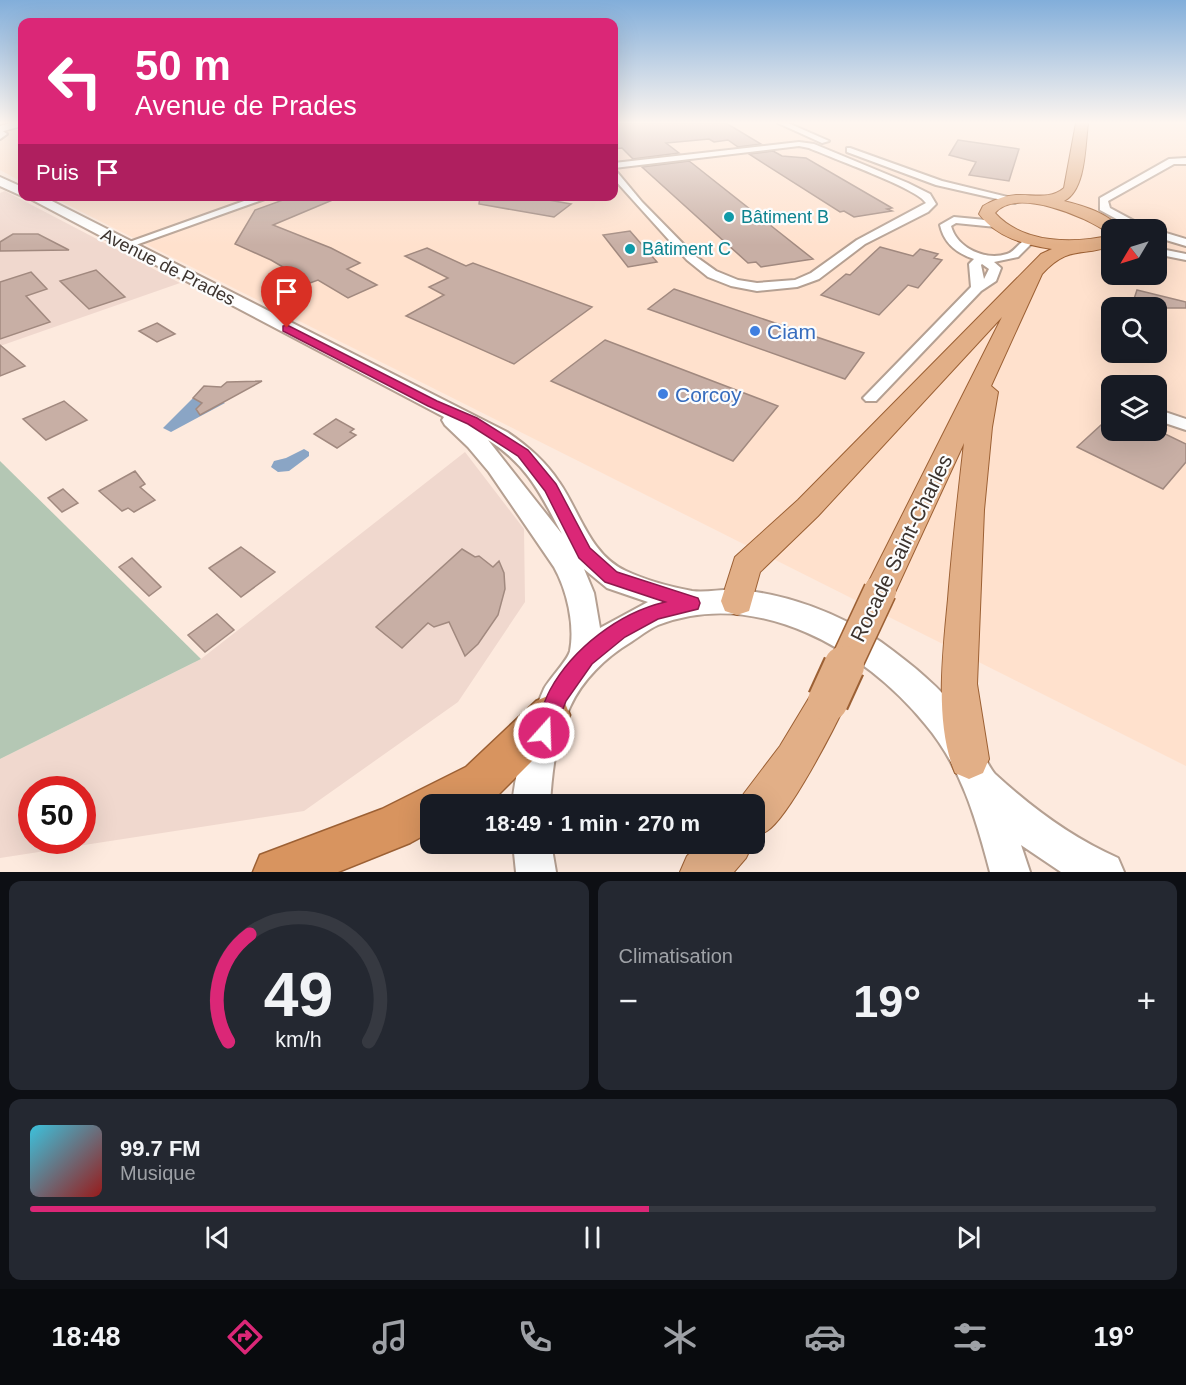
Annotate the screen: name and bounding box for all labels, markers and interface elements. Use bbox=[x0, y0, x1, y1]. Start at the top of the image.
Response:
icon: left bbox=[36, 42, 114, 120]
text: 50 m bbox=[135, 42, 231, 89]
text: Avenue de Prades bbox=[135, 91, 357, 121]
icon: arrive bbox=[91, 156, 124, 189]
text: Puis bbox=[36, 160, 79, 185]
place label: Bâtiment B bbox=[741, 207, 829, 227]
marker: Bâtiment B bbox=[722, 210, 736, 224]
north arrow bbox=[1101, 219, 1167, 285]
map controls bbox=[1101, 219, 1167, 441]
street label: Avenue de Prades bbox=[98, 225, 238, 309]
place label: Bâtiment C bbox=[642, 239, 731, 259]
marker: Bâtiment C bbox=[623, 242, 637, 256]
pin bbox=[261, 266, 312, 328]
icon: arrive bbox=[270, 275, 303, 308]
button: search bbox=[1101, 297, 1167, 363]
place label: Ciam bbox=[767, 320, 816, 343]
marker: Ciam bbox=[748, 324, 762, 338]
button: layers bbox=[1101, 375, 1167, 441]
place label: Corcoy bbox=[675, 383, 742, 406]
marker: Corcoy bbox=[656, 387, 670, 401]
street label: Rocade Saint-Charles bbox=[846, 451, 956, 645]
position arrow bbox=[512, 701, 576, 765]
speed limit sign: 50 bbox=[18, 776, 96, 854]
text: 18:49 · 1 min · 270 m bbox=[485, 811, 700, 836]
text: Climatisation bbox=[619, 945, 733, 967]
text: 49 bbox=[264, 960, 333, 1029]
text: 19° bbox=[853, 976, 921, 1027]
text: − bbox=[619, 982, 638, 1019]
text: + bbox=[1137, 982, 1156, 1019]
text: km/h bbox=[276, 1029, 322, 1053]
text: 99.7 FM bbox=[120, 1136, 201, 1161]
text: Musique bbox=[120, 1162, 196, 1184]
icon: previous bbox=[201, 1221, 234, 1254]
icon: pause bbox=[576, 1221, 609, 1254]
icon: next bbox=[952, 1221, 985, 1254]
icon: directions bbox=[224, 1316, 266, 1358]
icon: music bbox=[369, 1316, 411, 1358]
icon: phone bbox=[514, 1316, 556, 1358]
icon: climate bbox=[659, 1316, 701, 1358]
icon: car bbox=[804, 1316, 846, 1358]
icon: filters bbox=[949, 1316, 991, 1358]
text: 18:48 bbox=[52, 1322, 121, 1352]
text: 19° bbox=[1094, 1322, 1134, 1352]

